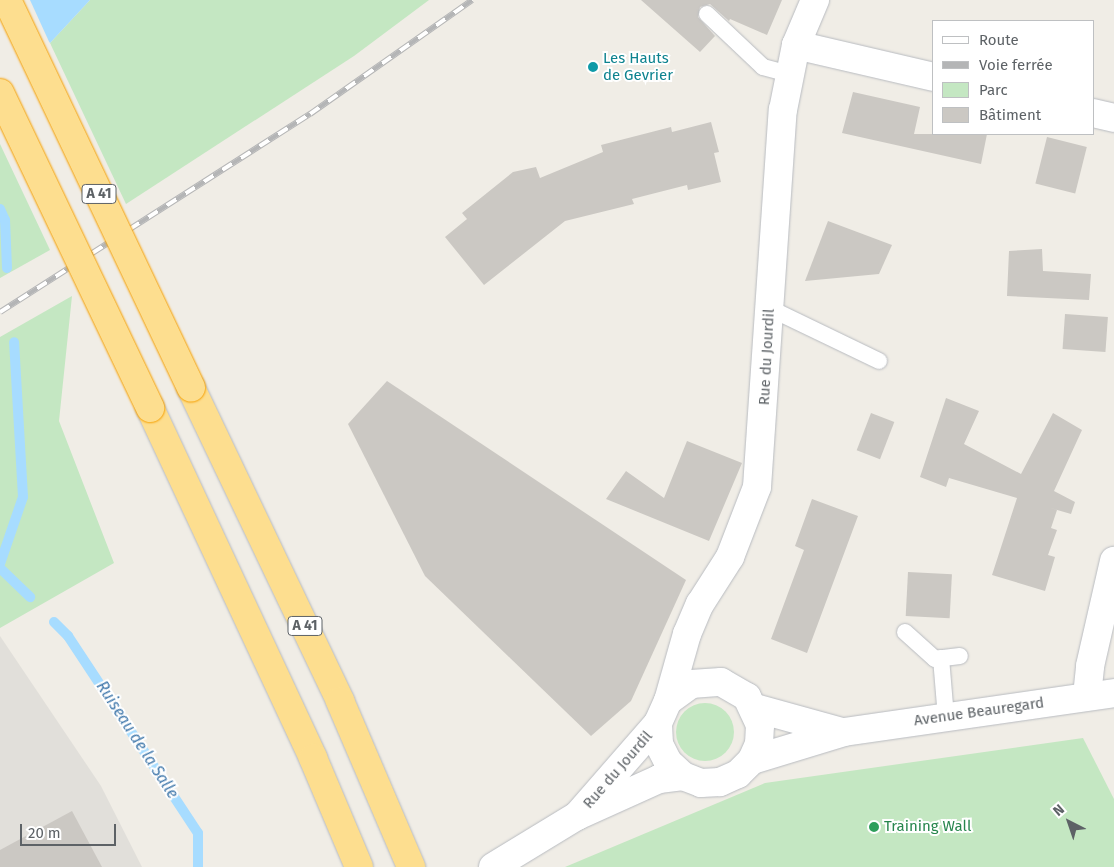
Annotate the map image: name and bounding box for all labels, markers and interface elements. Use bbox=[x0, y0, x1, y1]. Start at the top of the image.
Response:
legend bbox=[932, 20, 1094, 135]
text: Route bbox=[979, 31, 1019, 49]
place label: Les Hauts de Gevrier bbox=[603, 49, 673, 84]
text: Voie ferrée bbox=[979, 56, 1053, 74]
marker: Les Hauts de Gevrier bbox=[587, 61, 599, 73]
text: Parc bbox=[979, 81, 1008, 99]
text: Bâtiment bbox=[979, 106, 1041, 124]
road number: A 41 bbox=[82, 182, 116, 205]
street label: Rue du Jourdil bbox=[755, 308, 779, 406]
road number: A 41 bbox=[288, 614, 322, 638]
water label: Ruiseau de la Salle bbox=[92, 678, 182, 802]
street label: Avenue Beauregard bbox=[913, 694, 1045, 730]
street label: Rue du Jourdil bbox=[580, 728, 656, 812]
north arrow bbox=[1044, 797, 1094, 847]
text: N bbox=[1050, 801, 1068, 820]
scale bar bbox=[22, 814, 119, 846]
place label: Training Wall bbox=[884, 818, 971, 836]
marker: Training Wall bbox=[868, 821, 880, 833]
text: 20 m bbox=[28, 824, 61, 842]

